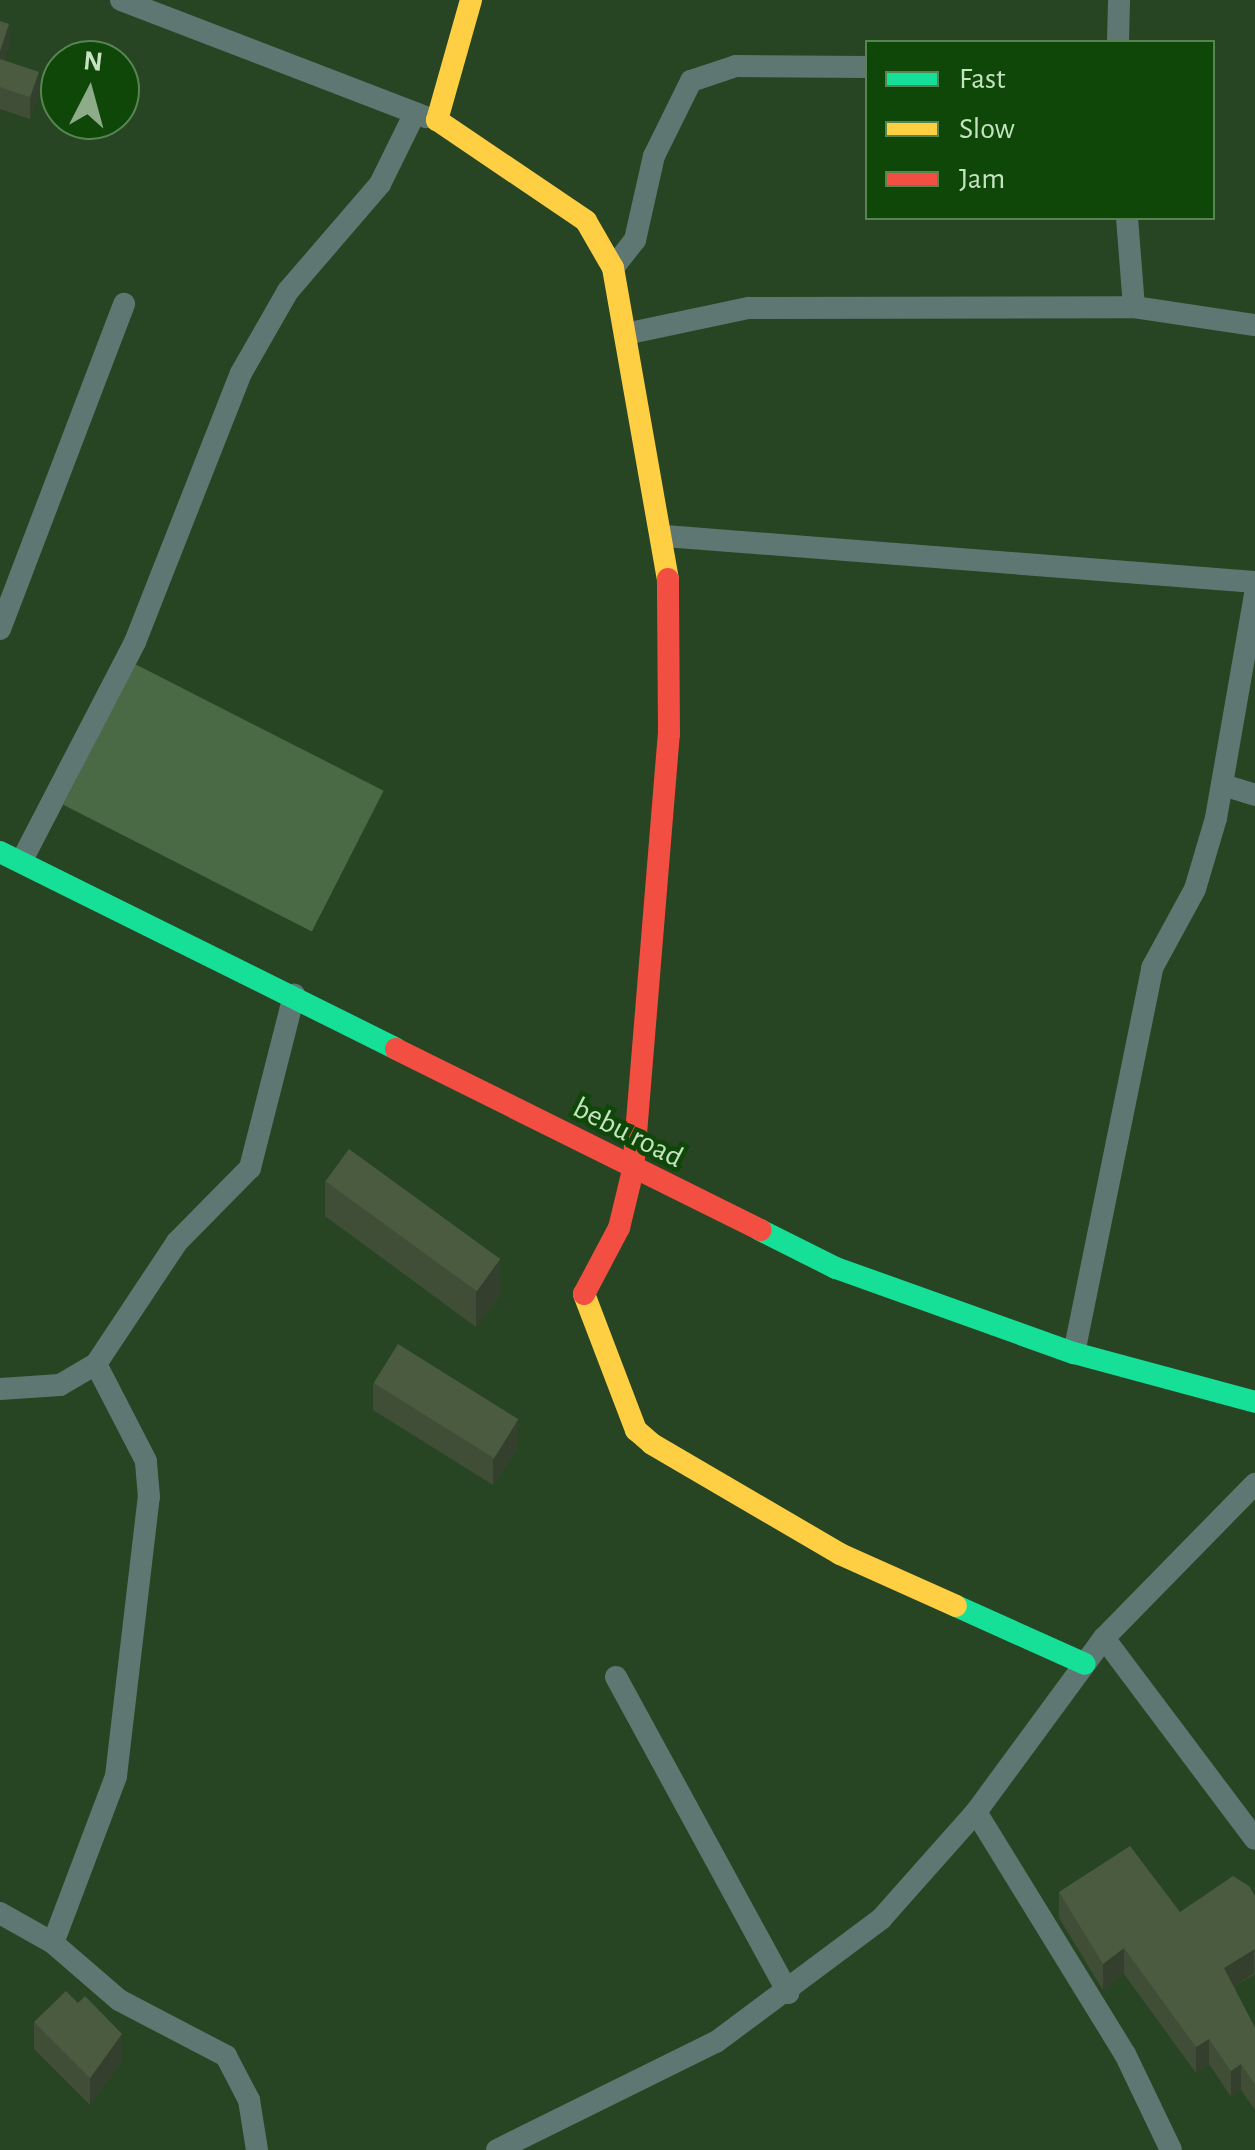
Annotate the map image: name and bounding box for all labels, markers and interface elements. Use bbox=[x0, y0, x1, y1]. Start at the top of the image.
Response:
north arrow bbox=[40, 40, 140, 140]
legend bbox=[865, 40, 1215, 220]
text: N bbox=[82, 47, 104, 77]
text: Fast bbox=[959, 64, 1006, 94]
text: Slow bbox=[959, 114, 1015, 144]
text: Jam bbox=[959, 164, 1005, 194]
street label: bebu road bbox=[567, 1090, 689, 1176]

